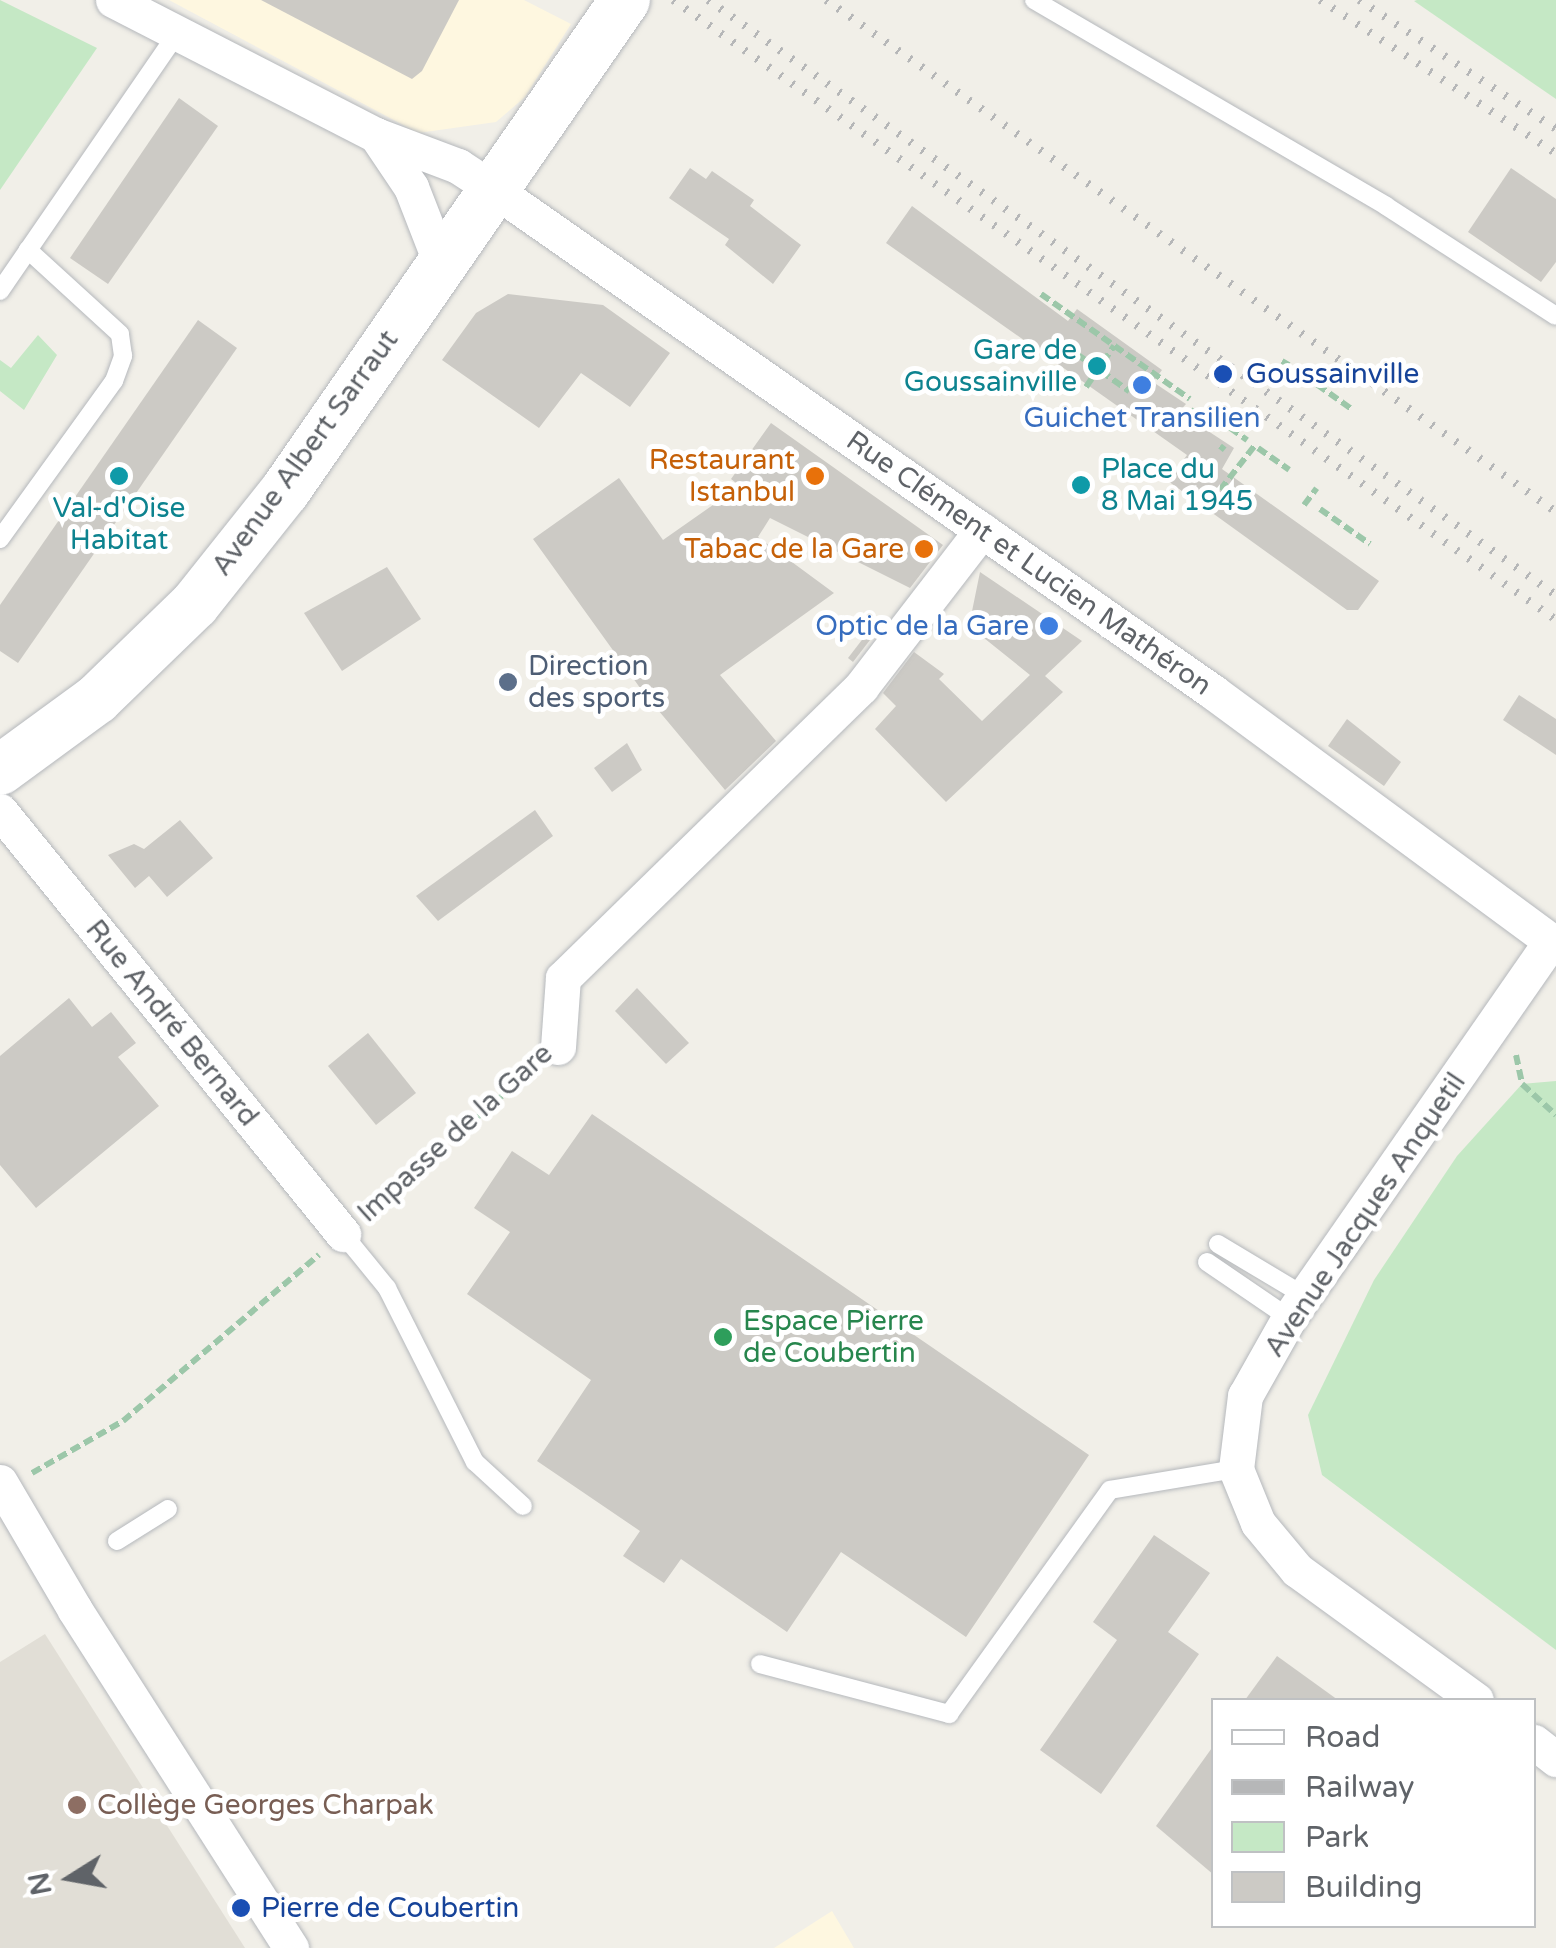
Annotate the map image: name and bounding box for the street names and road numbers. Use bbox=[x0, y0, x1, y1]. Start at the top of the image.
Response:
street label: Avenue Albert Sarraut bbox=[205, 324, 405, 582]
street label: Rue Clément et Lucien Mathéron bbox=[840, 424, 1218, 702]
street label: Rue André Bernard bbox=[79, 913, 265, 1133]
street label: Impasse de la Gare bbox=[351, 1037, 559, 1229]
street label: Avenue Jacques Anquetil bbox=[1257, 1067, 1473, 1363]

